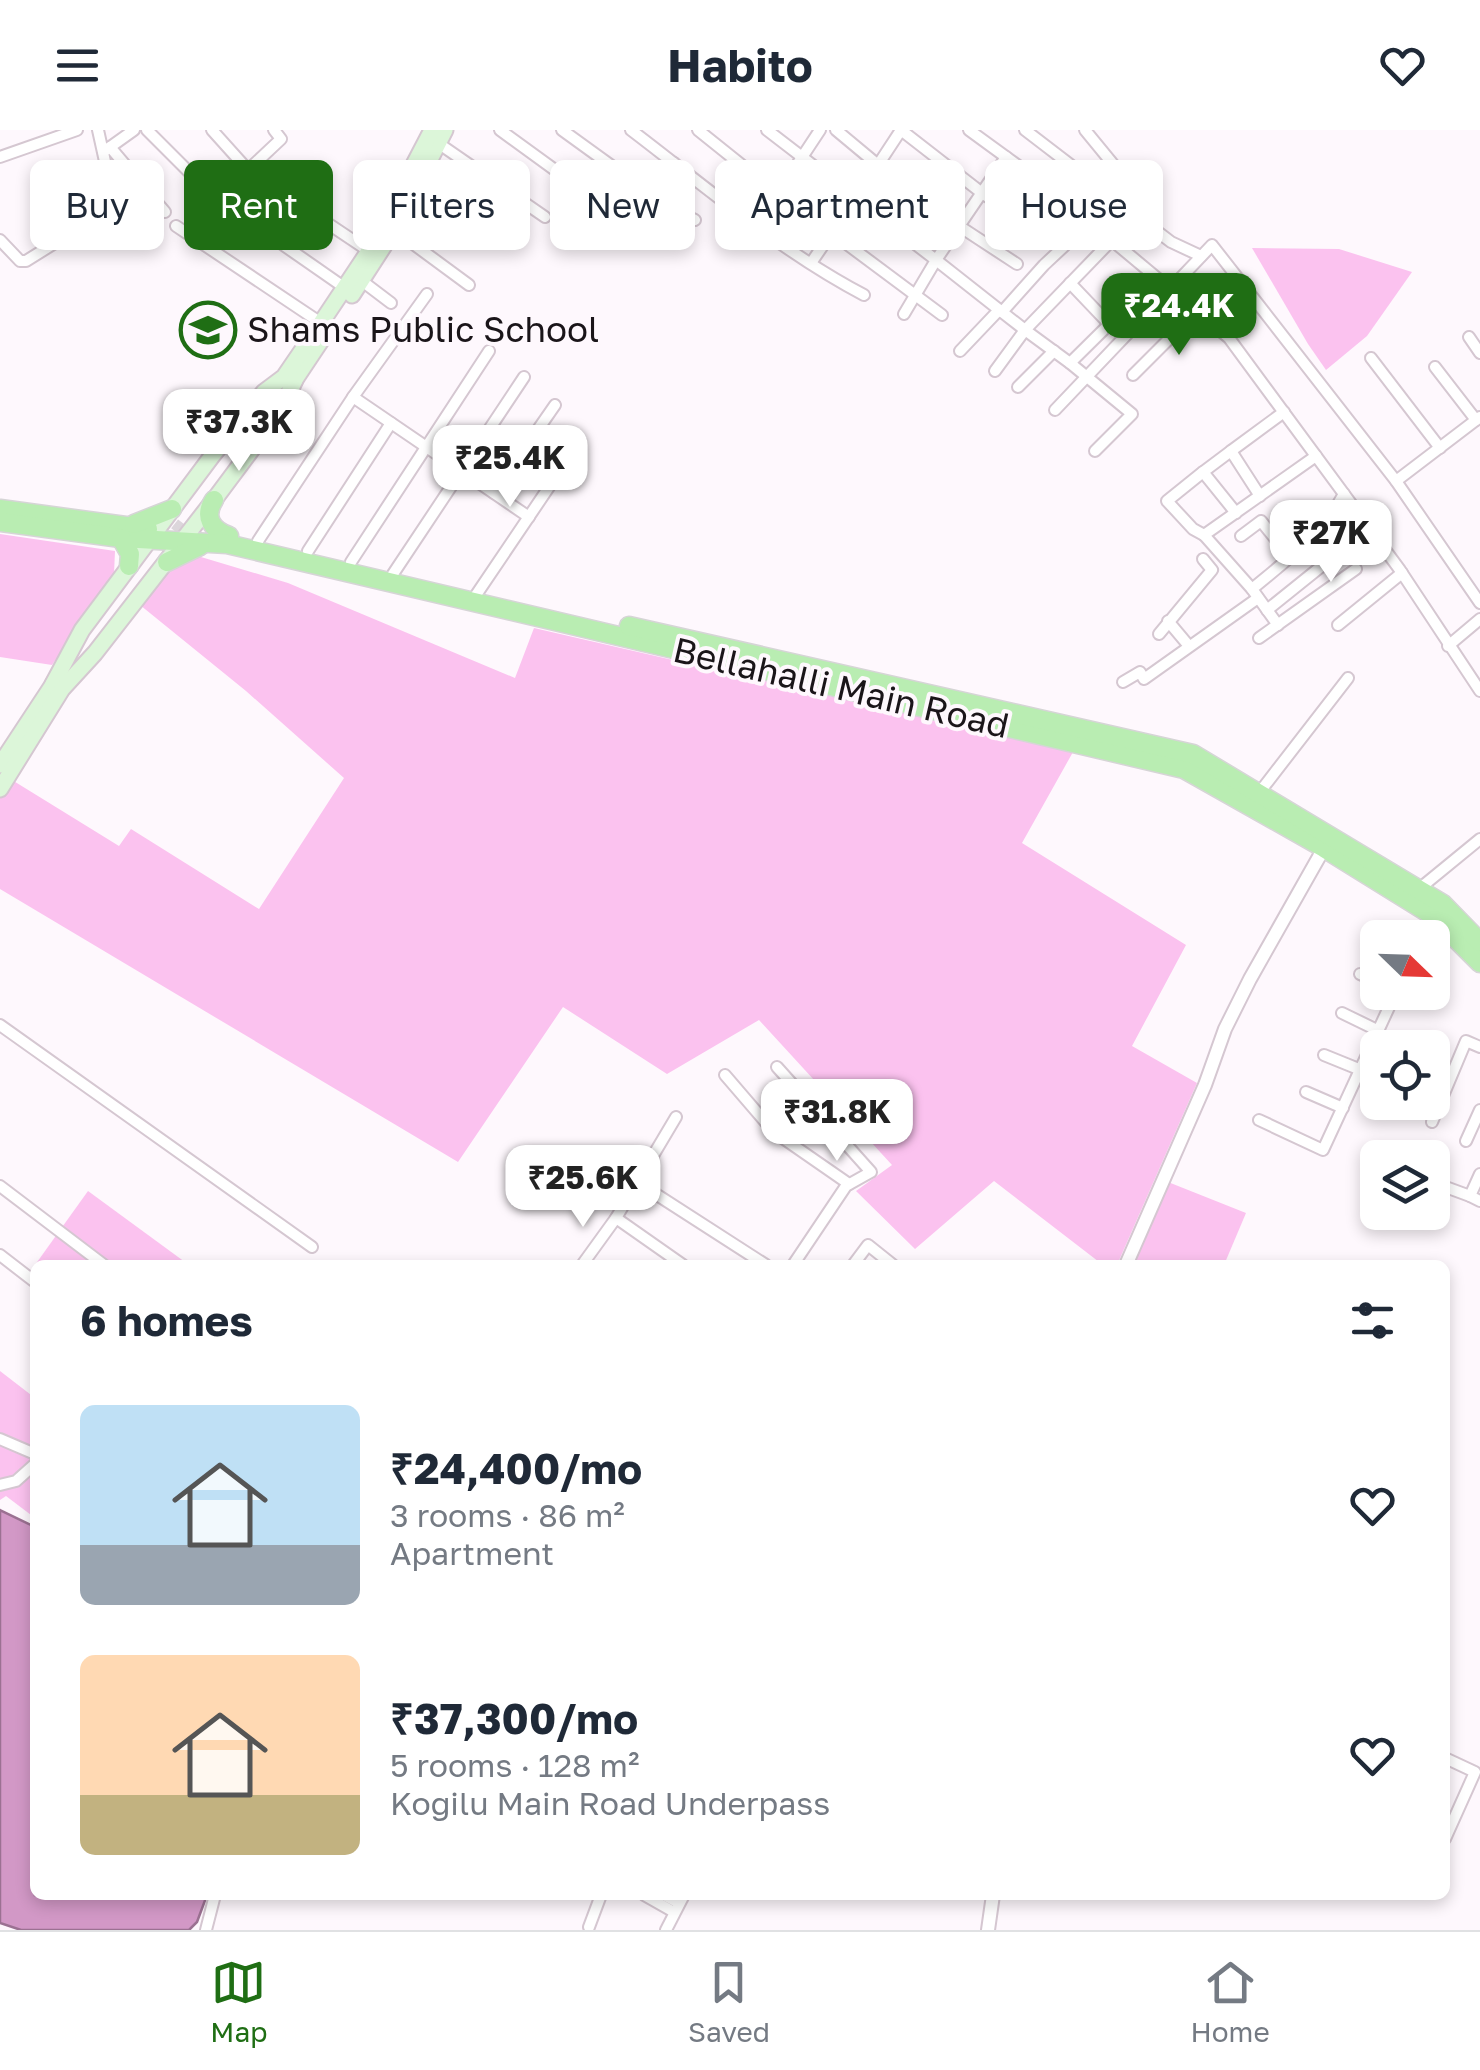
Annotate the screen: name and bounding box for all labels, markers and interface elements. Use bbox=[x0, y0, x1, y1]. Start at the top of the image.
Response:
icon: menu bbox=[50, 38, 105, 93]
text: Habito bbox=[667, 38, 813, 92]
icon: heart bbox=[1375, 38, 1430, 93]
chip: Buy bbox=[30, 160, 164, 250]
chip: Rent bbox=[184, 160, 333, 250]
chip: Filters bbox=[353, 160, 530, 250]
chip: New bbox=[550, 160, 695, 250]
chip: Apartment bbox=[715, 160, 965, 250]
chip: House bbox=[985, 160, 1163, 250]
pin: ₹24.4K bbox=[1098, 273, 1260, 358]
text: ₹24.4K bbox=[1123, 286, 1235, 324]
school or university icon: Shams Public School bbox=[178, 300, 238, 360]
place label: Shams Public School bbox=[247, 308, 599, 350]
pin: ₹37.3K bbox=[158, 389, 320, 474]
text: ₹37.3K bbox=[185, 402, 293, 440]
pin: ₹25.4K bbox=[429, 425, 591, 510]
text: ₹25.4K bbox=[455, 438, 565, 476]
pin: ₹27K bbox=[1272, 500, 1390, 585]
text: ₹27K bbox=[1292, 513, 1370, 551]
street label: Bellahalli Main Road bbox=[669, 628, 1013, 746]
north arrow bbox=[1360, 920, 1450, 1010]
map controls bbox=[1360, 920, 1450, 1230]
button: locate bbox=[1360, 1030, 1450, 1120]
pin: ₹31.8K bbox=[756, 1079, 918, 1164]
text: ₹31.8K bbox=[783, 1092, 891, 1130]
button: layers bbox=[1360, 1140, 1450, 1230]
pin: ₹25.6K bbox=[502, 1145, 664, 1230]
text: ₹25.6K bbox=[527, 1158, 639, 1196]
icon: filters bbox=[1345, 1293, 1400, 1348]
text: 6 homes bbox=[80, 1295, 253, 1345]
text: ₹24,400/mo bbox=[390, 1443, 642, 1493]
icon: home bbox=[160, 1445, 280, 1565]
icon: heart bbox=[1345, 1478, 1400, 1533]
text: 3 rooms · 86 m² bbox=[390, 1496, 625, 1534]
text: Apartment bbox=[390, 1534, 554, 1572]
text: ₹37,300/mo bbox=[390, 1693, 638, 1743]
icon: home bbox=[160, 1695, 280, 1815]
icon: heart bbox=[1345, 1728, 1400, 1783]
text: 5 rooms · 128 m² bbox=[390, 1746, 639, 1784]
text: Kogilu Main Road Underpass bbox=[390, 1784, 830, 1822]
tab: Map bbox=[210, 1955, 267, 2048]
tab: Saved bbox=[688, 1955, 770, 2048]
tab: Home bbox=[1191, 1955, 1270, 2048]

